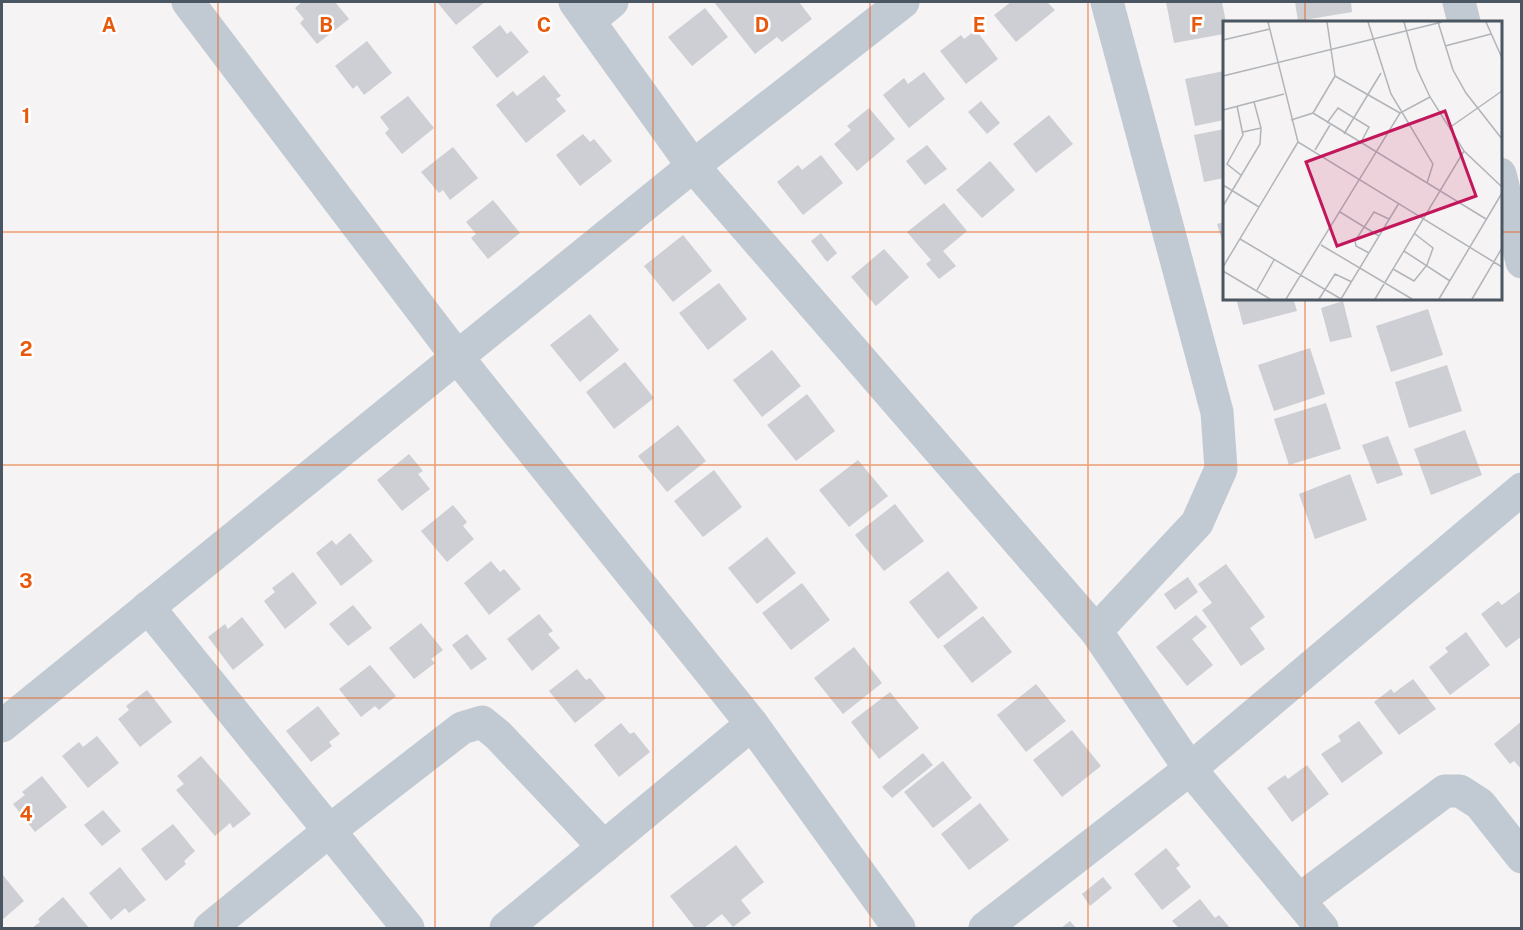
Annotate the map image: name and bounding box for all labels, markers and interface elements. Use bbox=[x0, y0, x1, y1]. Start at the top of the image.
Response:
text: A bbox=[102, 13, 116, 37]
text: B bbox=[319, 13, 333, 37]
text: C bbox=[537, 13, 551, 37]
text: D bbox=[755, 13, 769, 37]
text: E bbox=[973, 13, 985, 37]
text: F bbox=[1191, 13, 1203, 37]
inset map bbox=[1223, 21, 1502, 300]
text: 1 bbox=[22, 104, 30, 128]
text: 2 bbox=[20, 337, 32, 361]
text: 3 bbox=[19, 569, 33, 593]
text: 4 bbox=[19, 802, 33, 826]

